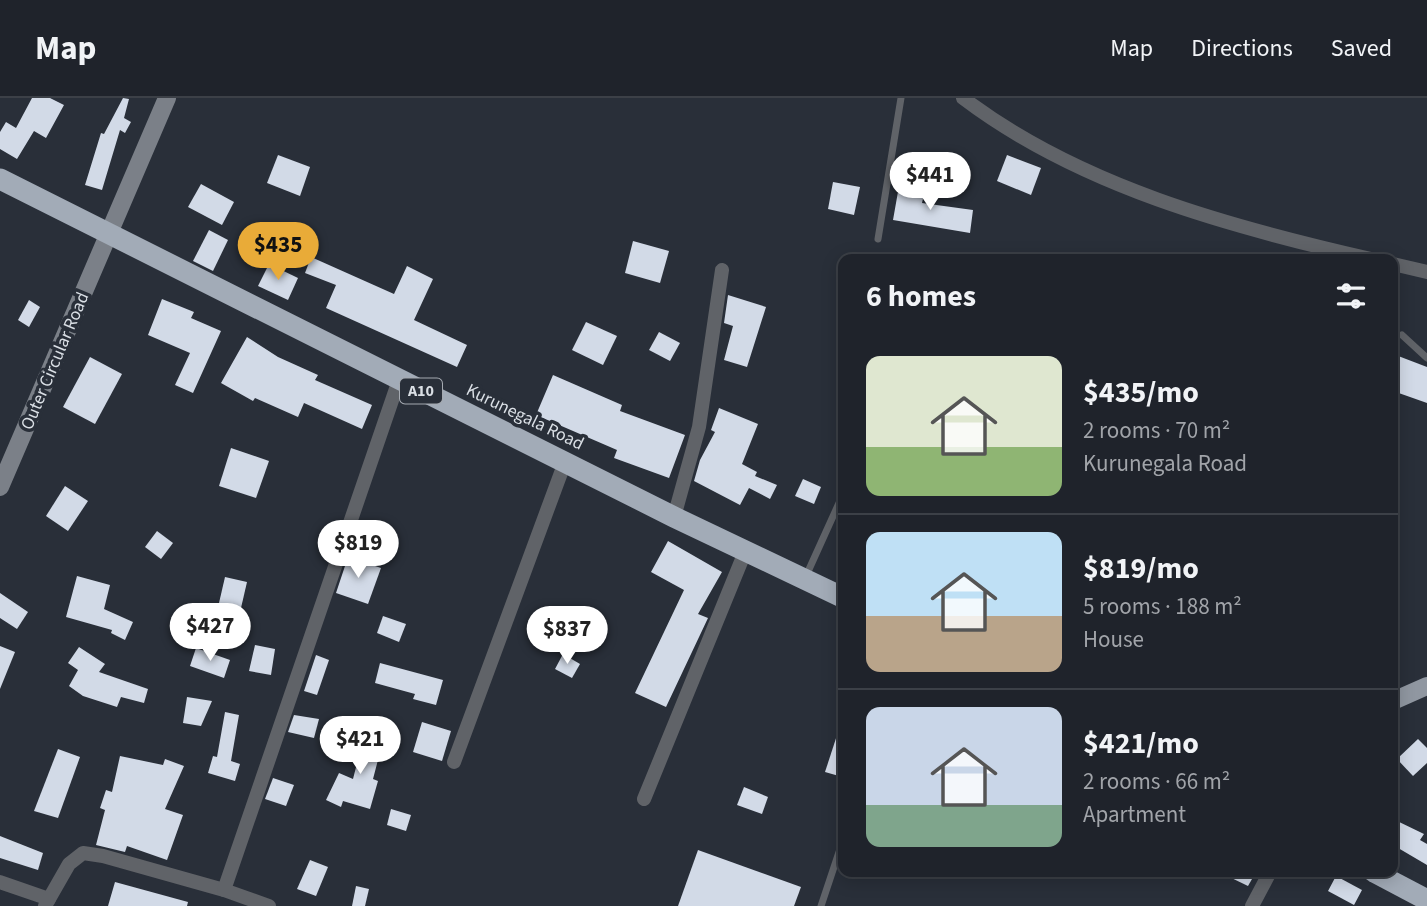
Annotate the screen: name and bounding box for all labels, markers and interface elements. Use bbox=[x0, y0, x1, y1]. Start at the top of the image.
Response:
text: Map bbox=[35, 25, 96, 72]
text: Map bbox=[1110, 31, 1153, 66]
text: Directions bbox=[1191, 31, 1293, 66]
text: Saved bbox=[1331, 31, 1392, 66]
pin: $441 bbox=[889, 152, 971, 212]
text: $441 bbox=[906, 158, 954, 191]
pin: $435 bbox=[237, 222, 319, 282]
text: $435 bbox=[254, 228, 302, 261]
text: 6 homes bbox=[866, 275, 976, 318]
icon: filters bbox=[1332, 277, 1370, 315]
street label: Outer Circular Road bbox=[15, 288, 95, 434]
text: $435/mo bbox=[1083, 371, 1199, 414]
road number: A10 bbox=[400, 378, 442, 404]
street label: Kurunegala Road bbox=[462, 378, 588, 456]
icon: home bbox=[922, 384, 1006, 468]
text: 2 rooms · 70 m² bbox=[1083, 414, 1230, 447]
text: Kurunegala Road bbox=[1083, 447, 1247, 480]
pin: $819 bbox=[317, 520, 399, 580]
text: $819 bbox=[334, 526, 382, 559]
text: $819/mo bbox=[1083, 547, 1199, 590]
icon: home bbox=[922, 560, 1006, 644]
text: 5 rooms · 188 m² bbox=[1083, 590, 1242, 623]
pin: $427 bbox=[169, 603, 251, 663]
pin: $837 bbox=[526, 606, 608, 666]
text: $427 bbox=[186, 609, 234, 642]
text: $837 bbox=[543, 612, 591, 645]
text: House bbox=[1083, 623, 1144, 656]
pin: $421 bbox=[319, 716, 401, 776]
text: $421 bbox=[336, 722, 384, 755]
text: $421/mo bbox=[1083, 722, 1199, 765]
icon: home bbox=[922, 735, 1006, 819]
text: 2 rooms · 66 m² bbox=[1083, 765, 1230, 798]
text: Apartment bbox=[1083, 798, 1186, 831]

